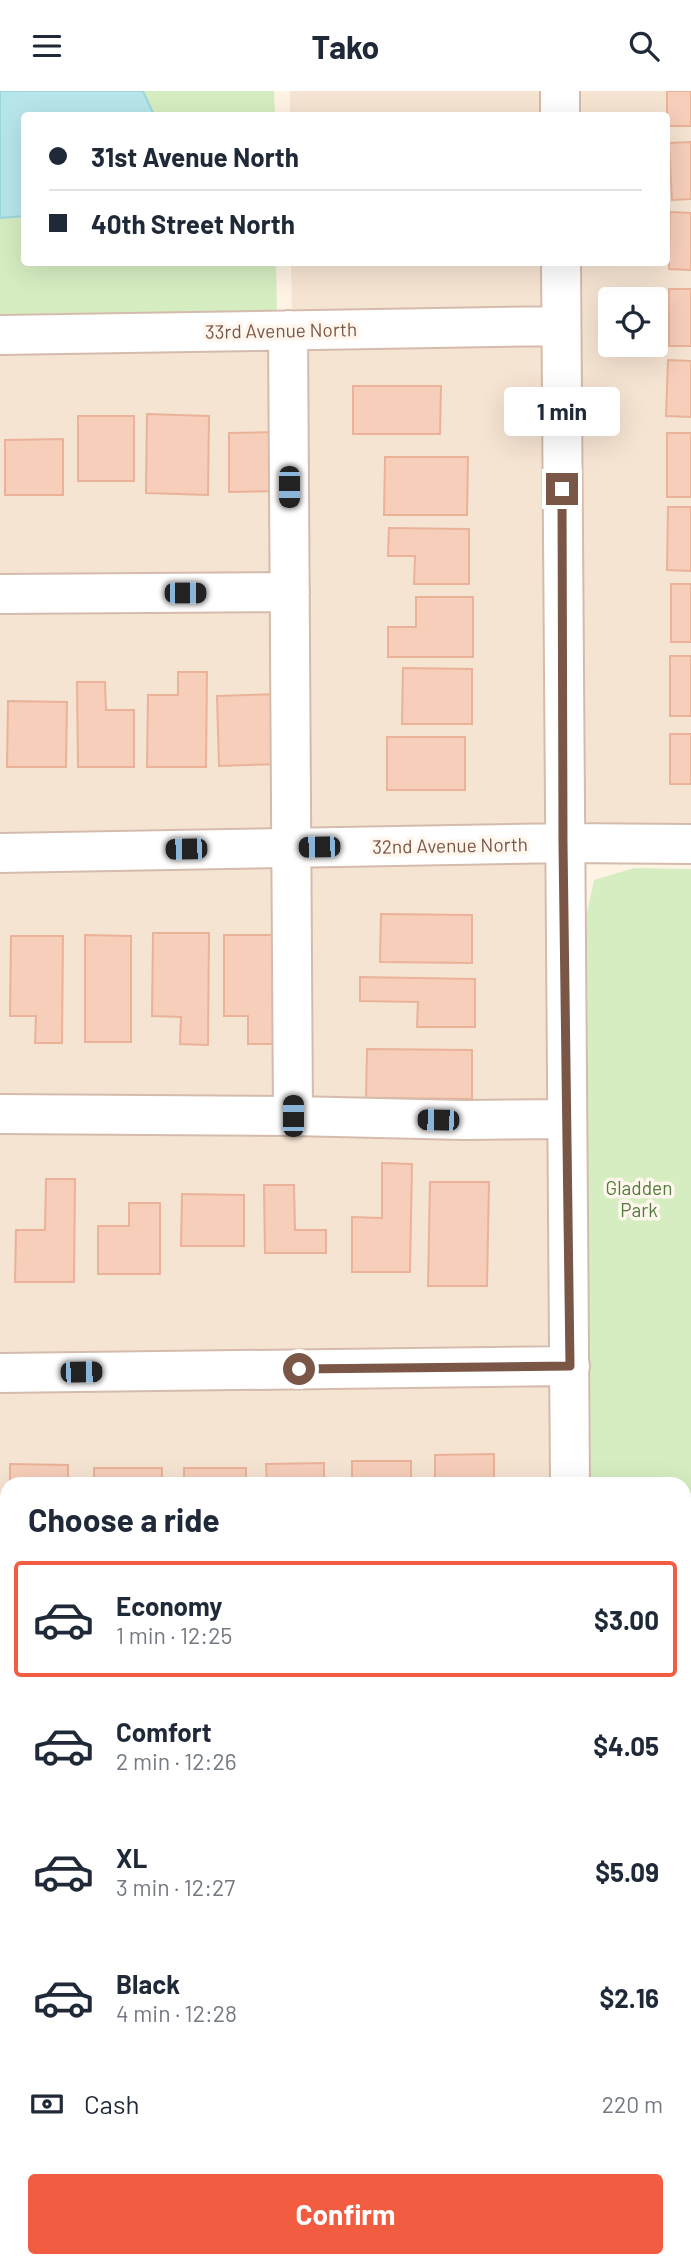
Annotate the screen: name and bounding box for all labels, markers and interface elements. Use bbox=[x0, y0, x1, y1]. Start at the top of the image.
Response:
icon: menu bbox=[28, 27, 66, 65]
text: Tako bbox=[312, 27, 379, 65]
icon: search bbox=[625, 27, 663, 65]
text: 31st Avenue North bbox=[91, 141, 299, 172]
text: 40th Street North bbox=[91, 208, 295, 239]
map controls bbox=[598, 287, 668, 357]
button: locate bbox=[598, 287, 668, 357]
street label: 33rd Avenue North bbox=[205, 317, 357, 343]
callout: 1 min bbox=[504, 387, 620, 437]
text: 1 min bbox=[537, 397, 587, 425]
car bbox=[279, 466, 300, 508]
route end bbox=[546, 473, 578, 505]
car bbox=[165, 583, 207, 604]
street label: 32nd Avenue North bbox=[372, 832, 528, 858]
car bbox=[298, 836, 341, 858]
car bbox=[165, 838, 208, 860]
car bbox=[283, 1095, 304, 1137]
car bbox=[417, 1109, 460, 1131]
park label: Gladden Park bbox=[606, 1176, 672, 1221]
route start bbox=[283, 1353, 315, 1385]
car bbox=[60, 1361, 103, 1383]
text: Choose a ride bbox=[28, 1500, 220, 1538]
icon: car bbox=[32, 1588, 95, 1651]
text: Economy bbox=[116, 1590, 222, 1621]
text: $3.00 bbox=[594, 1604, 659, 1635]
text: 1 min · 12:25 bbox=[116, 1621, 232, 1649]
icon: car bbox=[32, 1714, 95, 1777]
text: Comfort bbox=[116, 1716, 212, 1747]
text: $4.05 bbox=[593, 1730, 659, 1761]
text: 2 min · 12:26 bbox=[116, 1747, 237, 1775]
icon: car bbox=[32, 1840, 95, 1903]
text: XL bbox=[116, 1842, 147, 1873]
text: $5.09 bbox=[595, 1856, 659, 1887]
text: 3 min · 12:27 bbox=[116, 1873, 235, 1901]
icon: car bbox=[32, 1966, 95, 2029]
text: Black bbox=[116, 1968, 180, 1999]
text: $2.16 bbox=[599, 1982, 659, 2013]
text: 4 min · 12:28 bbox=[116, 1999, 237, 2027]
icon: cash bbox=[28, 2085, 66, 2123]
text: Cash bbox=[84, 2088, 139, 2119]
text: 220 m bbox=[602, 2090, 663, 2118]
button: Confirm bbox=[28, 2174, 663, 2254]

